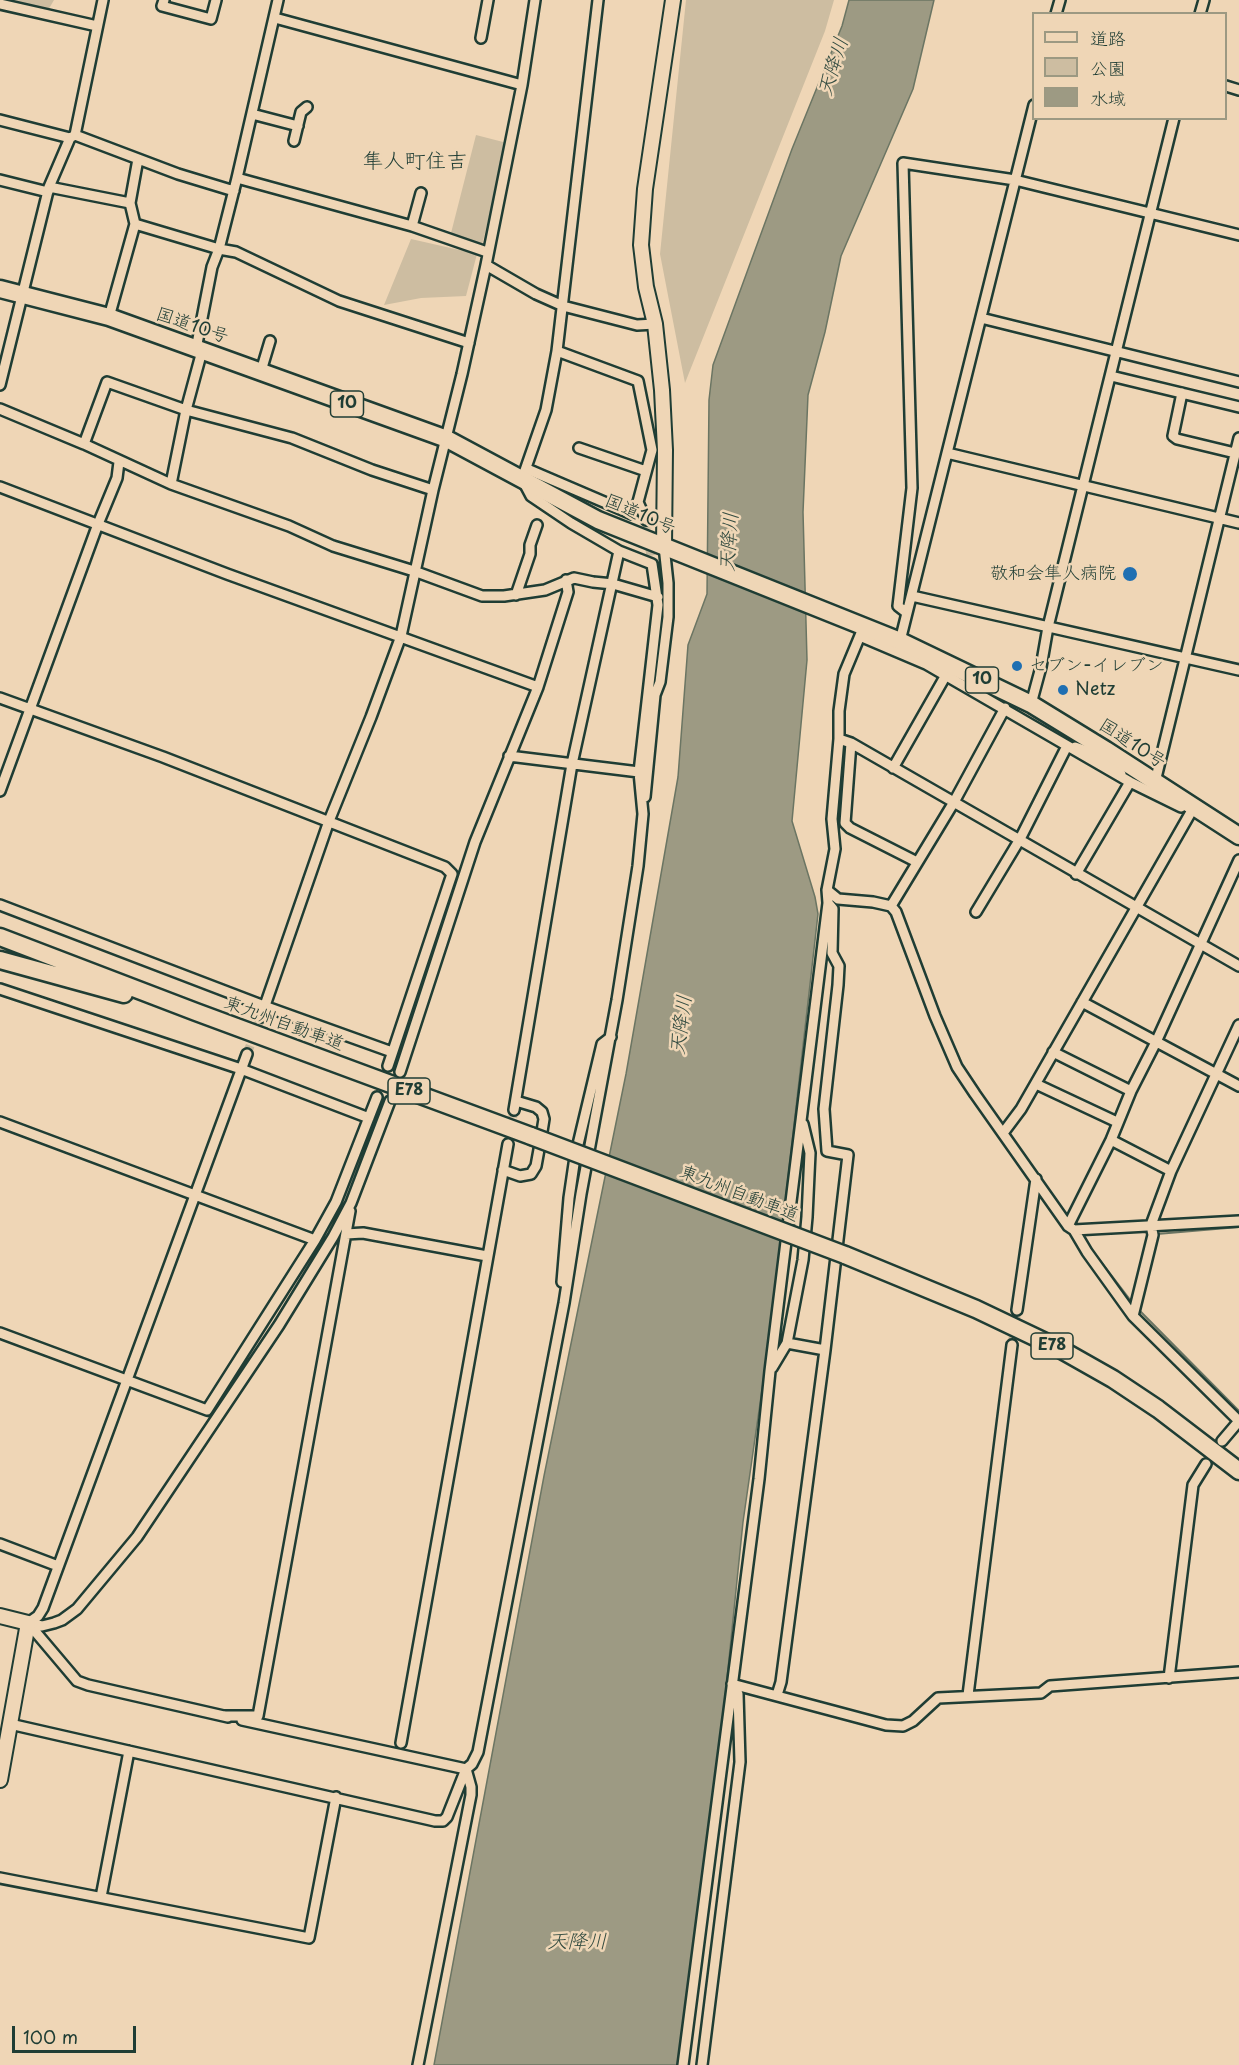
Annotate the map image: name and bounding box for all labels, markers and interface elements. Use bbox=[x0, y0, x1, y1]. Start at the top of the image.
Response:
legend bbox=[1032, 12, 1227, 120]
text: 道路 bbox=[1090, 24, 1126, 51]
water label: 天降川 bbox=[814, 35, 854, 99]
text: 公園 bbox=[1090, 54, 1126, 81]
text: 水域 bbox=[1090, 84, 1126, 111]
district label: 隼人町住吉 bbox=[363, 149, 467, 175]
street label: 国道10号 bbox=[153, 304, 231, 348]
road number: 10 bbox=[330, 391, 364, 417]
street label: 国道10号 bbox=[601, 490, 679, 540]
water label: 天降川 bbox=[716, 511, 744, 573]
place label: 敬和会隼人病院 bbox=[990, 563, 1116, 585]
marker: 敬和会隼人病院 bbox=[1121, 565, 1139, 583]
place label: セブン-イレブン bbox=[1029, 655, 1164, 677]
marker: セブン-イレブン bbox=[1010, 659, 1024, 673]
road number: 10 bbox=[966, 667, 998, 693]
place label: Netz bbox=[1075, 679, 1115, 701]
marker: Netz bbox=[1056, 683, 1070, 697]
street label: 国道10号 bbox=[1095, 714, 1169, 774]
street label: 東九州自動車道 bbox=[221, 992, 347, 1056]
water label: 天降川 bbox=[666, 994, 698, 1056]
road number: E78 bbox=[388, 1078, 430, 1104]
street label: 東九州自動車道 bbox=[676, 1161, 802, 1227]
road number: E78 bbox=[1031, 1333, 1073, 1359]
water label: 天降川 bbox=[547, 1930, 607, 1954]
scale bar bbox=[15, 2014, 140, 2052]
text: 100 m bbox=[23, 2023, 78, 2050]

